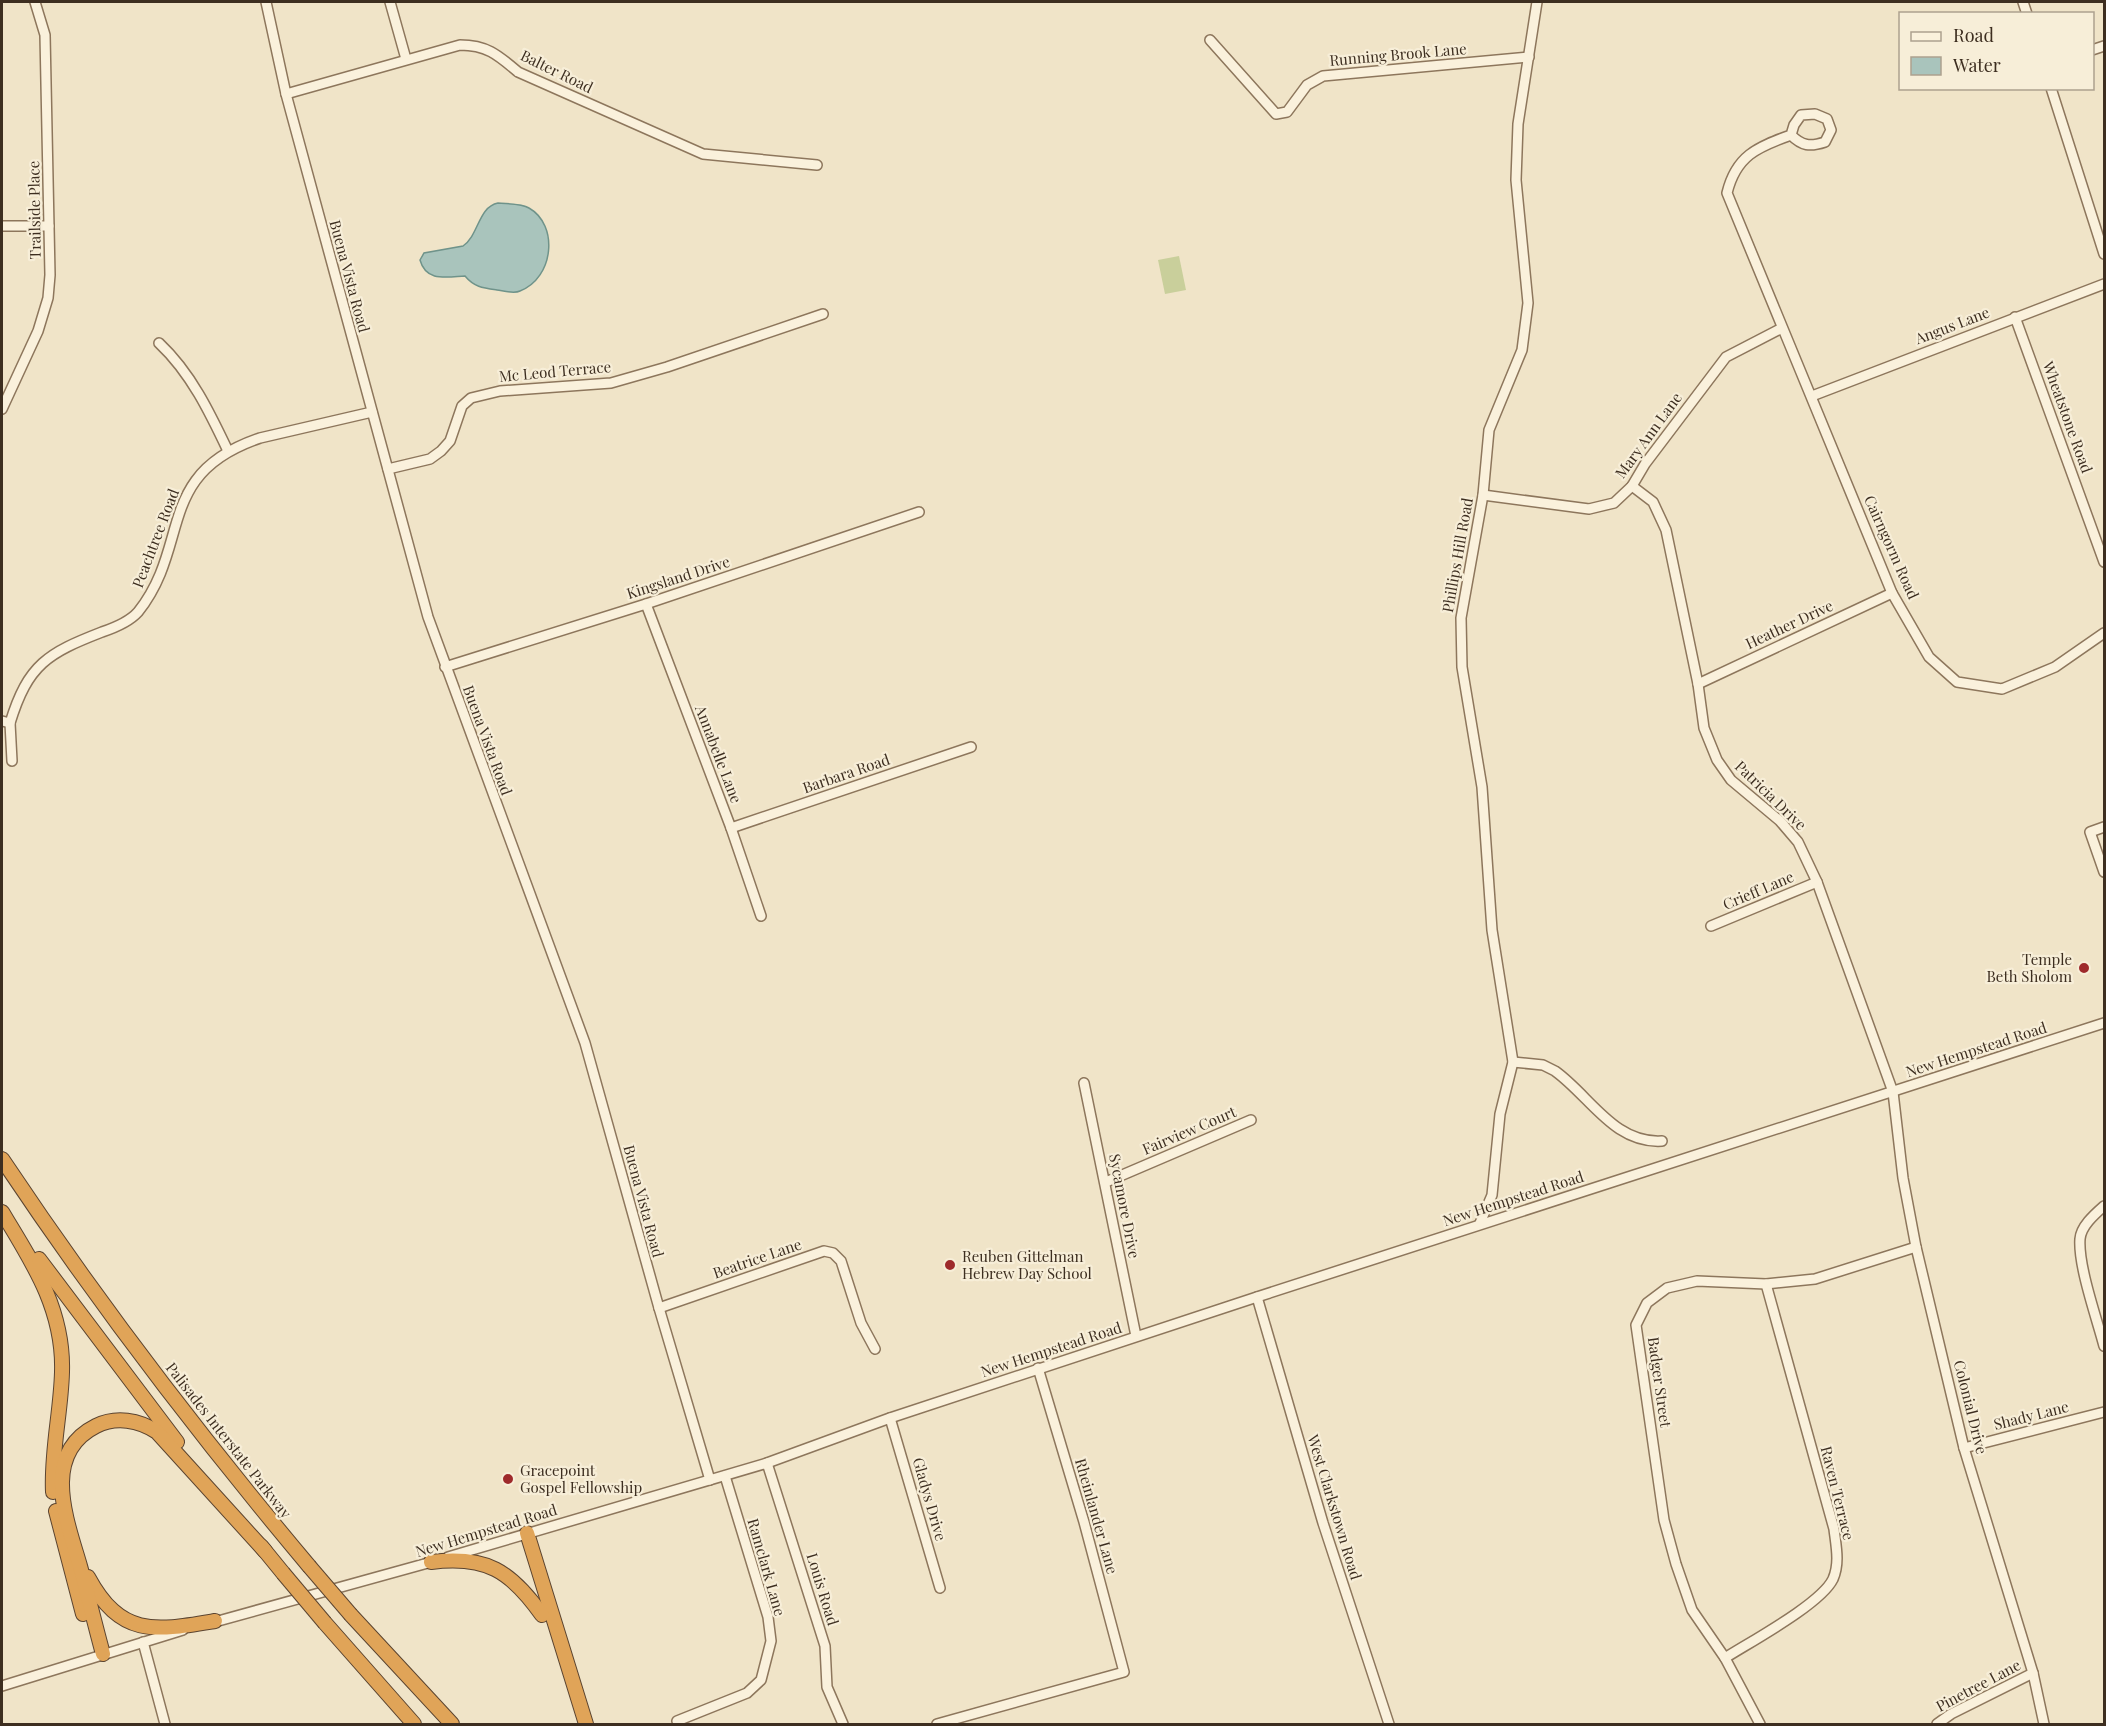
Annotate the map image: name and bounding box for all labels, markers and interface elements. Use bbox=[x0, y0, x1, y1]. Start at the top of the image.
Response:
legend bbox=[1899, 12, 2094, 90]
text: Road bbox=[1953, 23, 1994, 47]
street label: Running Brook Lane bbox=[1328, 38, 1468, 70]
street label: Balter Road bbox=[517, 45, 597, 97]
text: Water bbox=[1952, 53, 2001, 77]
street label: Trailside Place bbox=[23, 161, 45, 259]
street label: Buena Vista Road bbox=[325, 218, 375, 335]
street label: Angus Lane bbox=[1911, 302, 1992, 349]
street label: Mc Leod Terrace bbox=[498, 356, 612, 386]
street label: Wheatstone Road bbox=[2038, 358, 2098, 476]
street label: Mary Ann Lane bbox=[1610, 388, 1686, 482]
street label: Peachtree Road bbox=[127, 485, 183, 590]
street label: Cairngorm Road bbox=[1860, 492, 1924, 602]
street label: Phillips Hill Road bbox=[1437, 496, 1477, 614]
street label: Kingsland Drive bbox=[624, 551, 732, 603]
street label: Heather Drive bbox=[1742, 595, 1836, 653]
street label: Buena Vista Road bbox=[459, 682, 517, 798]
street label: Annabelle Lane bbox=[691, 701, 747, 806]
street label: Barbara Road bbox=[800, 749, 893, 797]
street label: Patricia Drive bbox=[1731, 756, 1811, 834]
street label: Crieff Lane bbox=[1719, 866, 1797, 914]
place label: Temple Beth Sholom bbox=[1987, 949, 2073, 986]
marker: Temple Beth Sholom bbox=[2077, 961, 2091, 975]
street label: New Hempstead Road bbox=[1903, 1017, 2049, 1081]
street label: Fairview Court bbox=[1139, 1101, 1240, 1159]
street label: Buena Vista Road bbox=[619, 1143, 669, 1260]
street label: Sycamore Drive bbox=[1105, 1152, 1145, 1260]
street label: New Hempstead Road bbox=[1440, 1166, 1586, 1230]
street label: Beatrice Lane bbox=[710, 1234, 804, 1282]
place label: Reuben Gittelman Hebrew Day School bbox=[962, 1246, 1092, 1283]
marker: Reuben Gittelman Hebrew Day School bbox=[943, 1258, 957, 1272]
street label: New Hempstead Road bbox=[978, 1317, 1124, 1381]
street label: Badger Street bbox=[1644, 1335, 1676, 1429]
street label: Palisades Interstate Parkway bbox=[162, 1358, 296, 1522]
street label: Colonial Drive bbox=[1950, 1358, 1992, 1456]
street label: Shady Lane bbox=[1991, 1396, 2071, 1434]
street label: West Clarkstown Road bbox=[1303, 1431, 1367, 1582]
street label: Raven Terrace bbox=[1817, 1444, 1859, 1542]
street label: Gladys Drive bbox=[909, 1455, 951, 1543]
street label: Rheinlander Lane bbox=[1071, 1456, 1123, 1576]
place label: Gracepoint Gospel Fellowship bbox=[520, 1460, 642, 1497]
marker: Gracepoint Gospel Fellowship bbox=[501, 1472, 515, 1486]
street label: New Hempstead Road bbox=[413, 1499, 560, 1561]
street label: Ramclark Lane bbox=[744, 1516, 790, 1618]
street label: Louis Road bbox=[803, 1550, 844, 1628]
street label: Pinetree Lane bbox=[1932, 1654, 2024, 1716]

